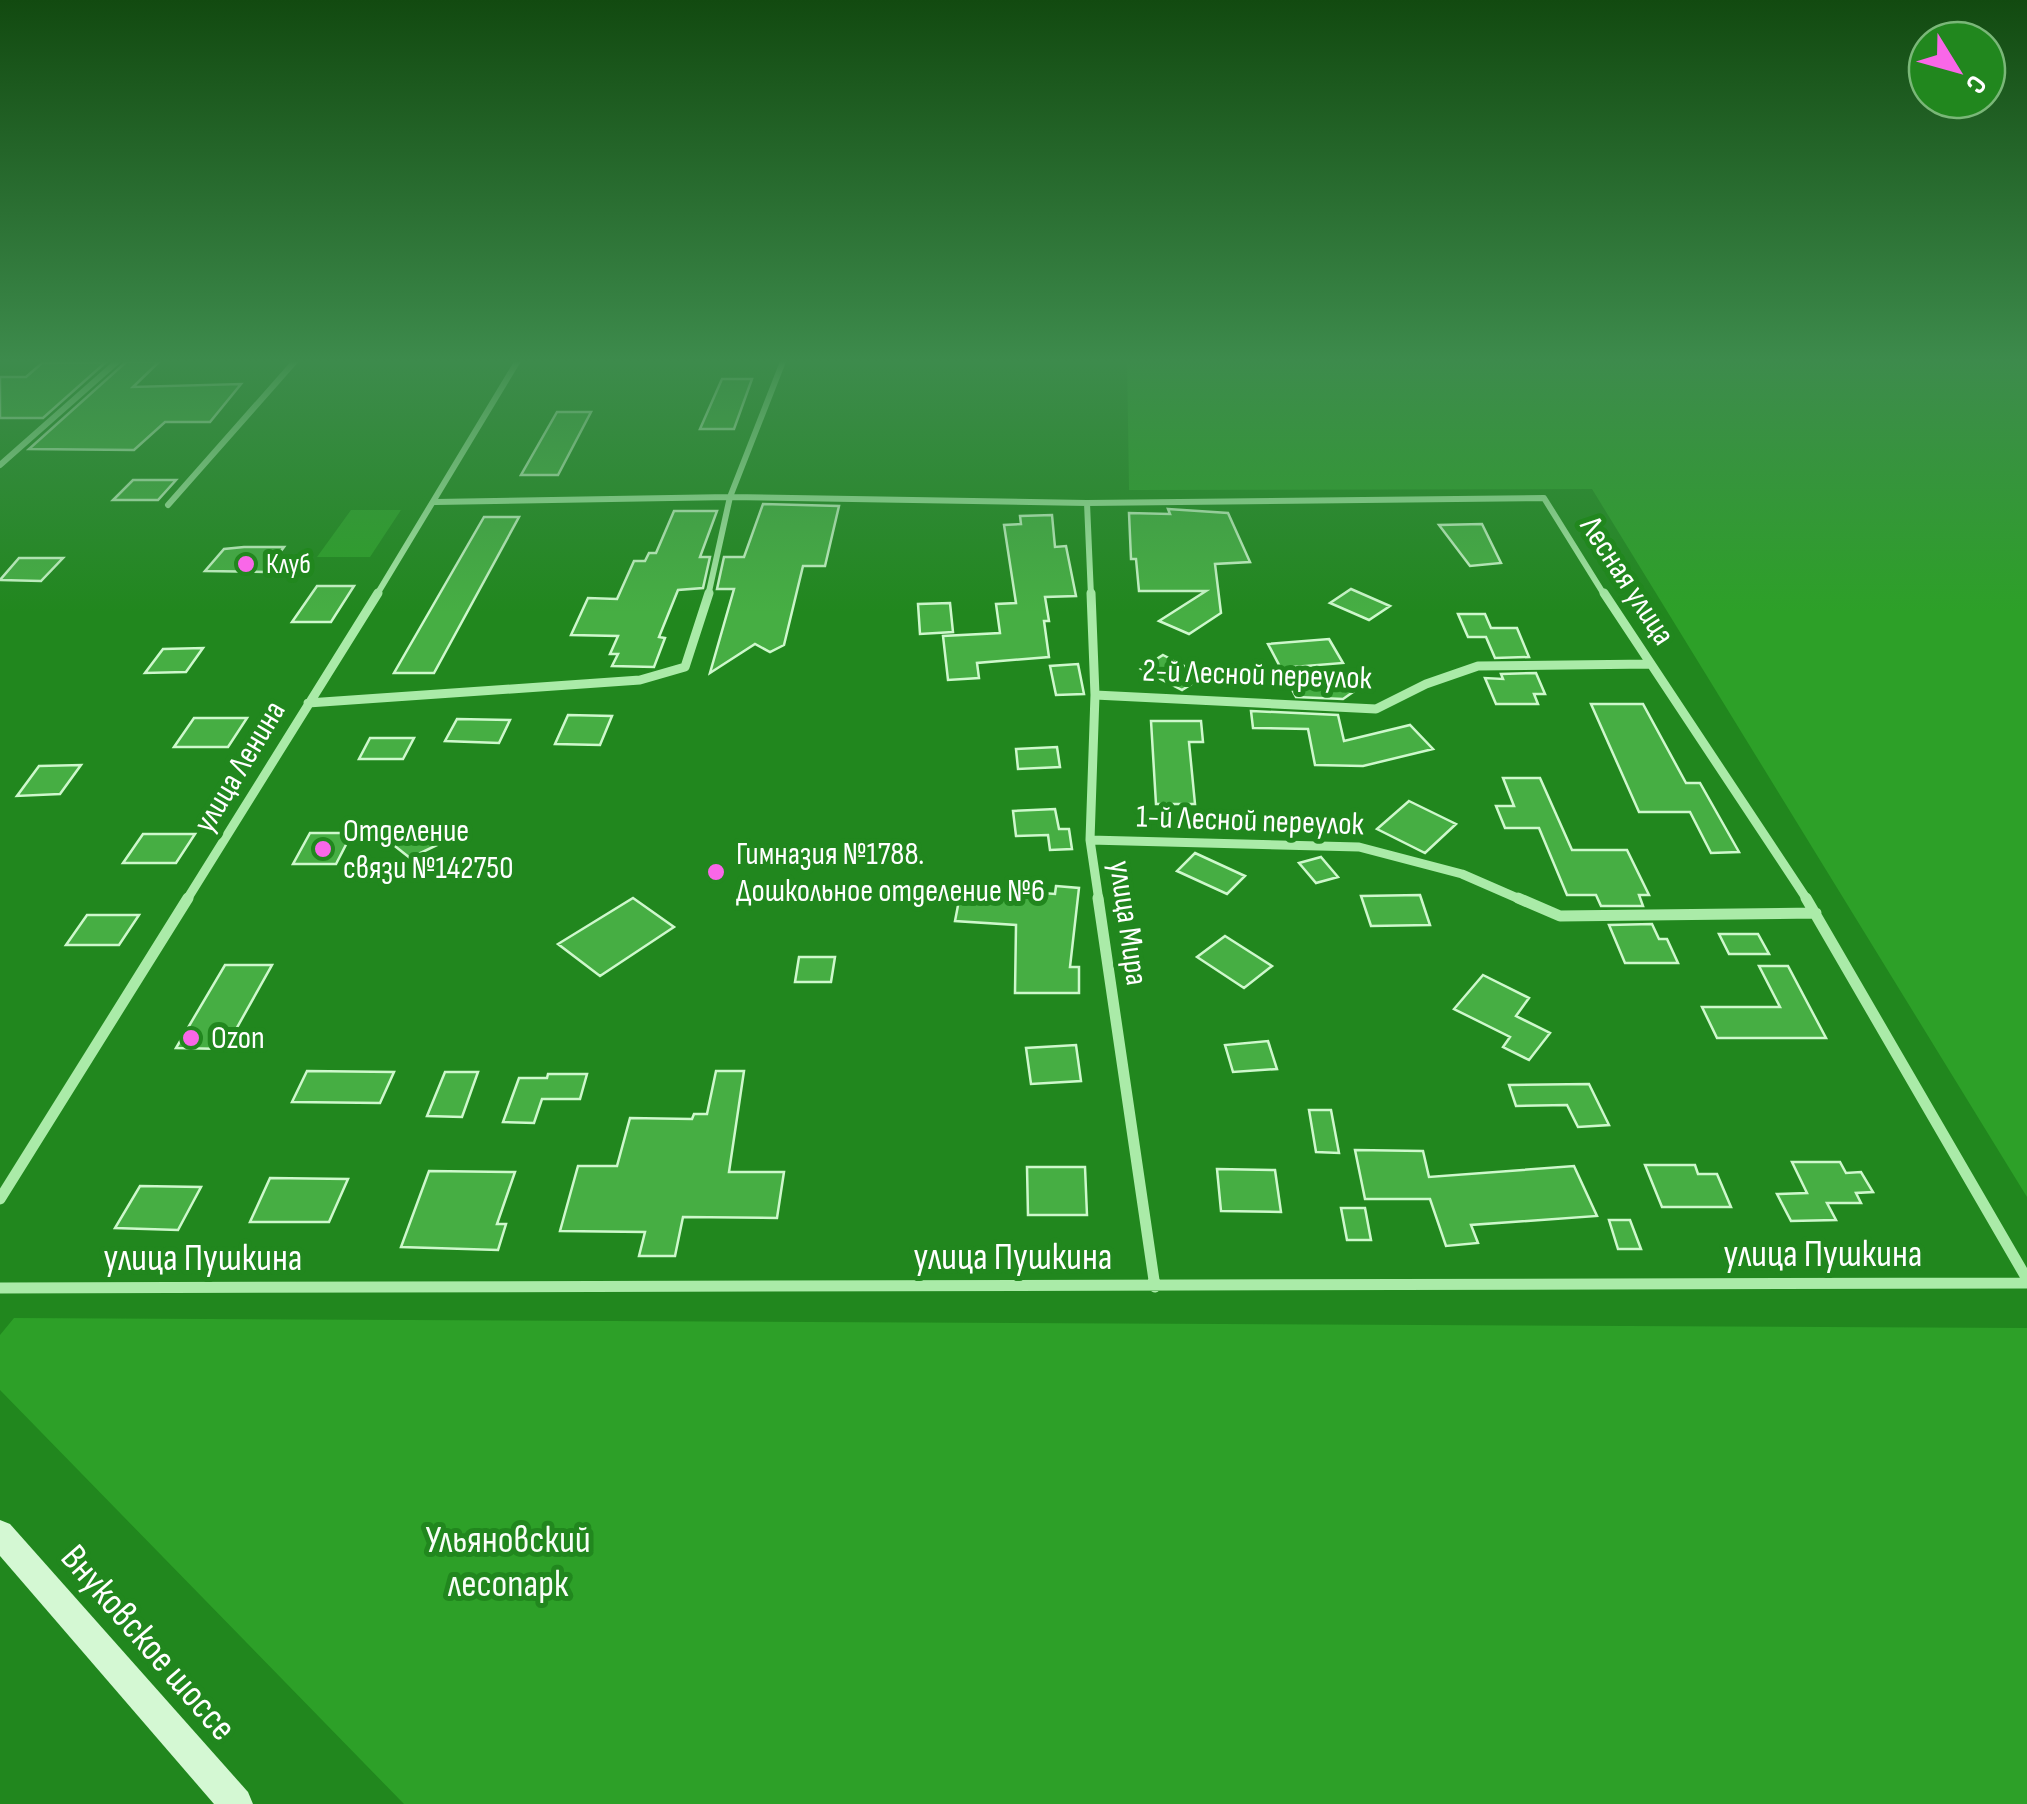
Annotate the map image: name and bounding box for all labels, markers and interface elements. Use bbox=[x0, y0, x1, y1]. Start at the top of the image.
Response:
north arrow bbox=[1907, 20, 2007, 120]
text: С bbox=[1958, 68, 1993, 100]
street label: Лесная улица bbox=[1571, 509, 1683, 652]
place label: Клуб bbox=[266, 548, 311, 581]
marker: Клуб bbox=[235, 553, 257, 575]
street label: 2-й Лесной переулок bbox=[1142, 652, 1373, 699]
street label: улица Ленина bbox=[185, 694, 295, 840]
street label: 1-й Лесной переулок bbox=[1136, 798, 1365, 844]
place label: Отделение связи №142750 bbox=[343, 812, 513, 888]
place label: Гимназия №1788. Дошкольное отделение №6 bbox=[736, 835, 1045, 911]
marker: Отделение связи №142750 bbox=[312, 838, 334, 860]
street label: улица Мира bbox=[1100, 858, 1156, 988]
marker: Гимназия №1788. Дошкольное отделение №6 bbox=[705, 861, 727, 883]
place label: Ozon bbox=[211, 1019, 265, 1058]
marker: Ozon bbox=[180, 1027, 202, 1049]
street label: улица Пушкина bbox=[1724, 1232, 1922, 1277]
street label: улица Пушкина bbox=[914, 1235, 1112, 1280]
street label: улица Пушкина bbox=[104, 1236, 302, 1281]
park label: Ульяновский лесопарк bbox=[425, 1518, 591, 1607]
street label: Внуковское шоссе bbox=[51, 1536, 245, 1750]

